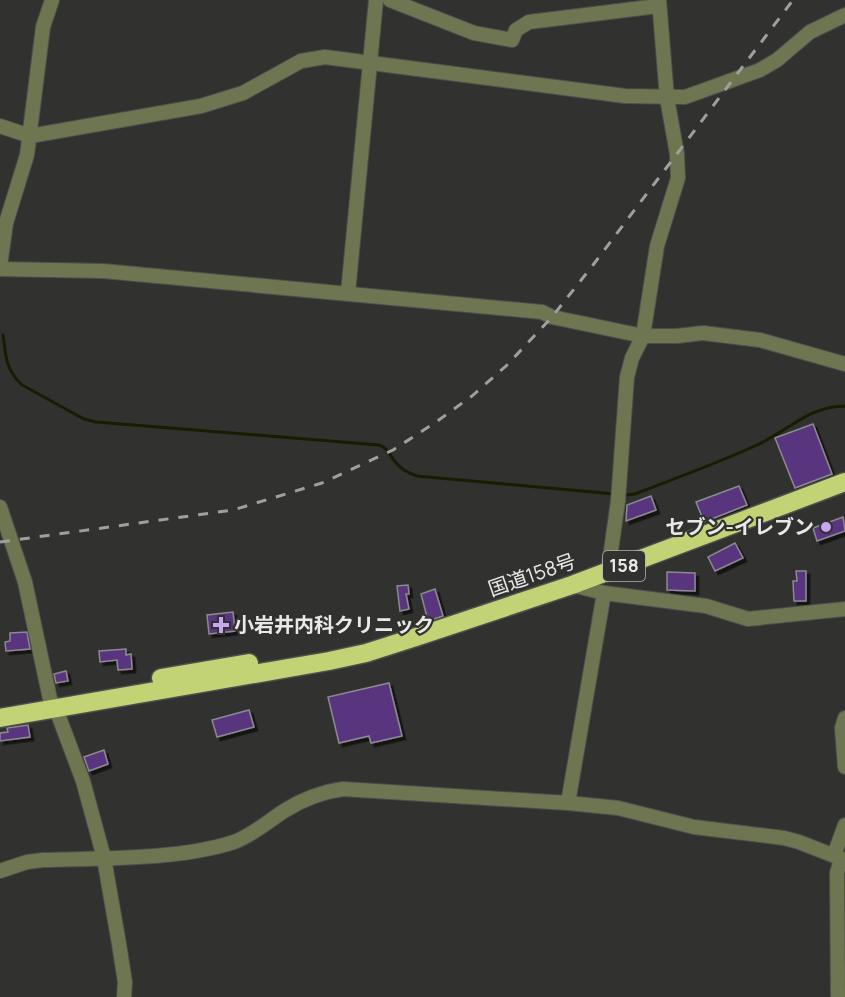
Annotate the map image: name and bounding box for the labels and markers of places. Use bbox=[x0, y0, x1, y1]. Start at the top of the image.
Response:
place label: セブン-イレブン bbox=[666, 513, 814, 540]
marker: セブン-イレブン bbox=[819, 520, 833, 534]
place label: 小岩井内科クリニック bbox=[234, 611, 434, 638]
marker: 小岩井内科クリニック bbox=[212, 616, 230, 634]

